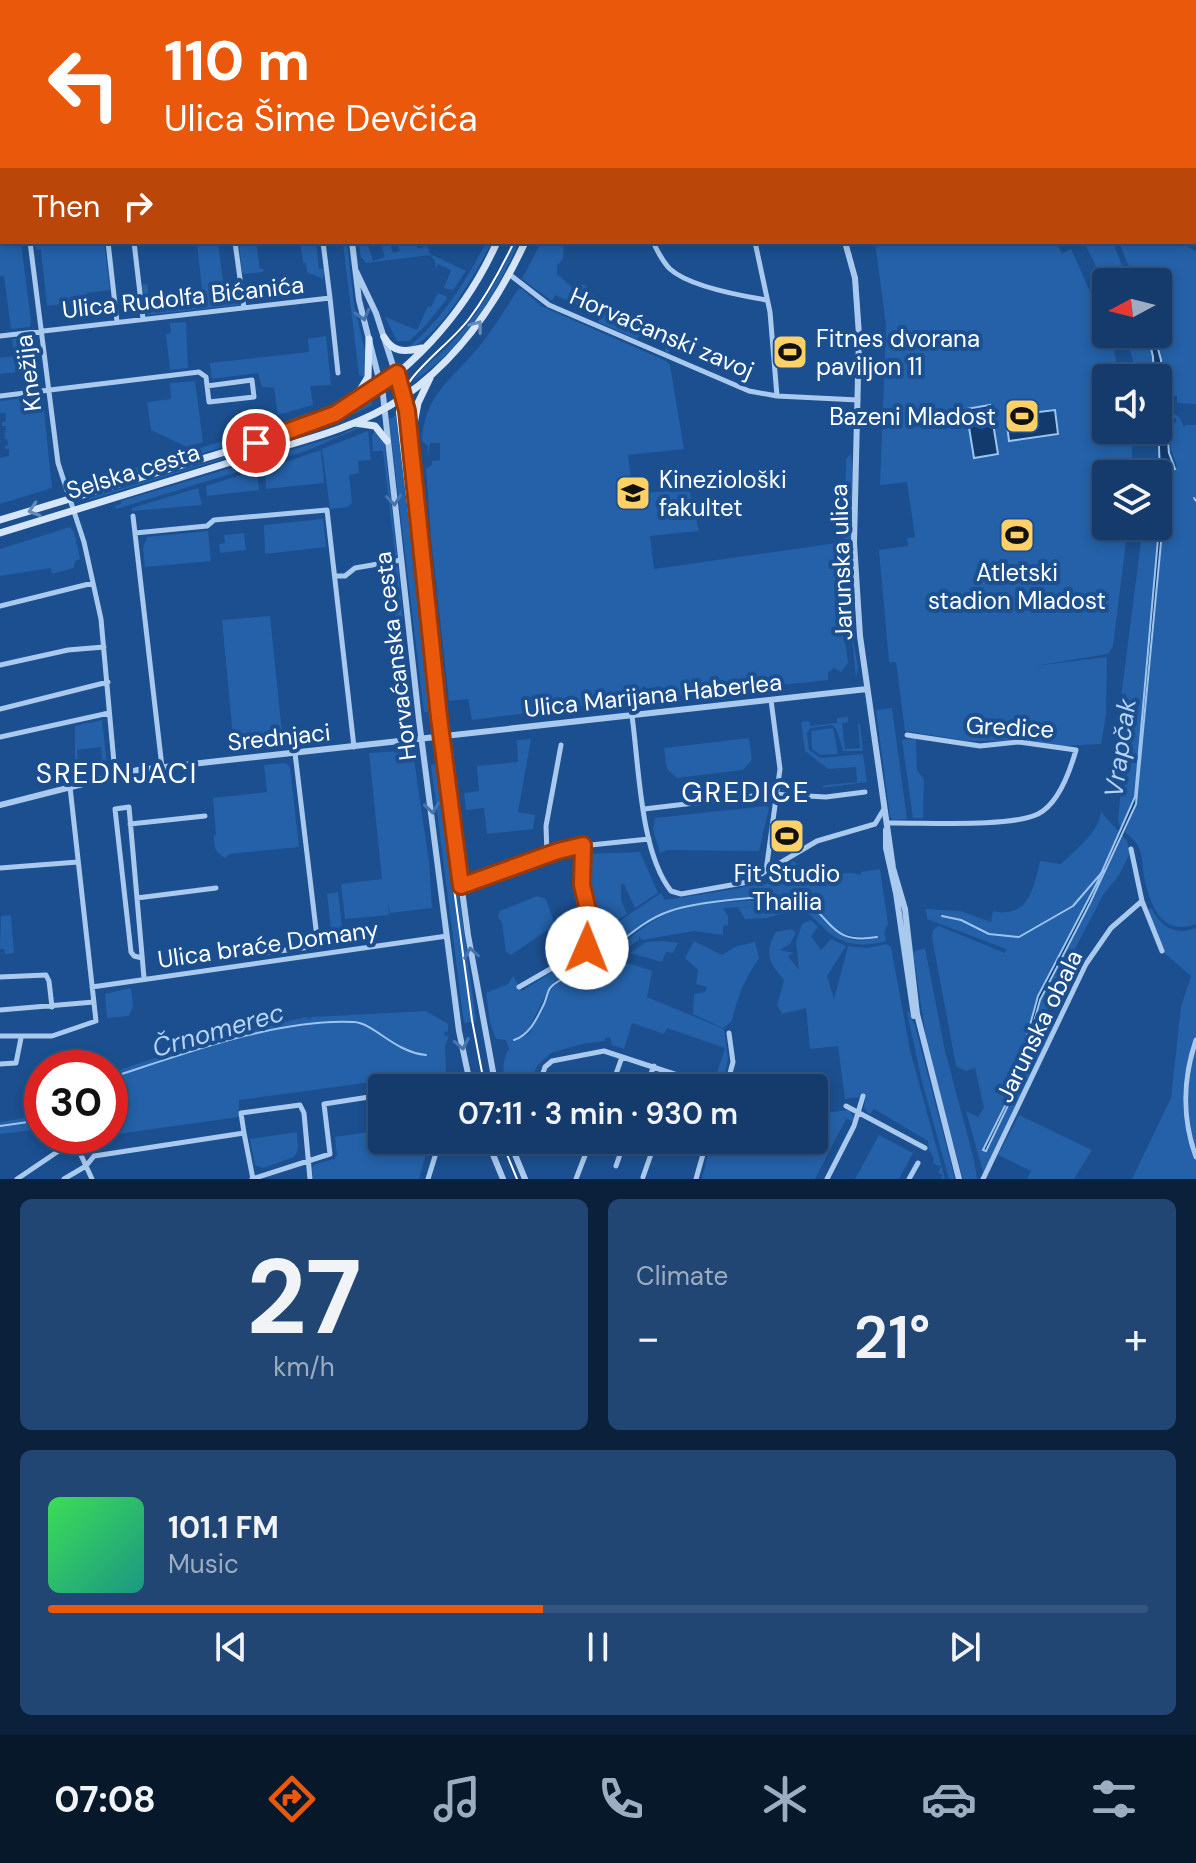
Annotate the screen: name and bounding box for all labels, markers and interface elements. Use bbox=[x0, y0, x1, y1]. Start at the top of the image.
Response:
text: 110 m bbox=[164, 24, 310, 97]
icon: left bbox=[32, 32, 136, 136]
text: Ulica Šime Devčića bbox=[164, 95, 478, 142]
icon: right bbox=[116, 184, 160, 228]
text: Then bbox=[32, 187, 100, 226]
north arrow bbox=[1092, 268, 1172, 348]
map controls bbox=[1092, 268, 1172, 540]
street label: Ulica Rudolfa Bićanića bbox=[60, 269, 306, 325]
street label: Horvaćanski zavoj bbox=[565, 280, 759, 386]
one-way arrow bbox=[353, 307, 370, 321]
one-way arrow bbox=[467, 320, 481, 335]
place label: Fitnes dvorana paviljon 11 bbox=[816, 323, 980, 382]
street label: Knežija bbox=[8, 333, 48, 413]
sports icon: Fitnes dvorana paviljon 11 bbox=[771, 333, 809, 371]
button: sound bbox=[1092, 364, 1172, 444]
sports icon: Bazeni Mladost bbox=[1003, 397, 1041, 435]
place label: Bazeni Mladost bbox=[829, 401, 996, 432]
pin bbox=[222, 409, 290, 477]
icon: arrive bbox=[234, 421, 278, 465]
street label: Selska cesta bbox=[63, 436, 203, 506]
button: layers bbox=[1092, 460, 1172, 540]
place label: Kineziološki fakultet bbox=[659, 464, 787, 523]
school or university icon: Kineziološki fakultet bbox=[614, 474, 652, 512]
street label: Jarunska ulica bbox=[823, 483, 859, 641]
one-way arrow bbox=[386, 494, 403, 507]
one-way arrow bbox=[28, 501, 41, 517]
sports icon: Atletski stadion Mladost bbox=[998, 516, 1036, 554]
street label: Horvaćanska cesta bbox=[367, 550, 423, 762]
place label: Atletski stadion Mladost bbox=[928, 557, 1106, 616]
street label: Ulica Marijana Haberlea bbox=[523, 666, 783, 724]
water label: Vrapčak bbox=[1096, 696, 1144, 800]
street label: Gredice bbox=[965, 709, 1055, 745]
street label: Srednjaci bbox=[226, 716, 332, 758]
district label: SREDNJACI bbox=[36, 755, 198, 792]
district label: GREDICE bbox=[681, 774, 811, 811]
one-way arrow bbox=[423, 801, 440, 815]
sports icon: Fit Studio Thailia bbox=[768, 817, 806, 855]
place label: Fit Studio Thailia bbox=[734, 858, 840, 917]
position arrow bbox=[545, 906, 629, 990]
street label: Ulica braće Domany bbox=[156, 913, 380, 975]
street label: Jarunska obala bbox=[989, 945, 1089, 1107]
one-way arrow bbox=[463, 946, 480, 960]
water label: Črnomerec bbox=[148, 995, 288, 1065]
one-way arrow bbox=[452, 1037, 469, 1050]
speed limit sign: 30 bbox=[24, 1050, 128, 1154]
text: 07:11 · 3 min · 930 m bbox=[458, 1094, 738, 1133]
text: 27 bbox=[246, 1230, 362, 1365]
text: Climate bbox=[636, 1259, 728, 1293]
text: 21° bbox=[854, 1298, 930, 1377]
text: − bbox=[636, 1309, 660, 1367]
text: + bbox=[1124, 1309, 1148, 1367]
text: km/h bbox=[273, 1350, 335, 1384]
text: 101.1 FM bbox=[168, 1508, 279, 1547]
text: Music bbox=[168, 1547, 239, 1581]
icon: previous bbox=[209, 1625, 253, 1669]
icon: pause bbox=[576, 1625, 620, 1669]
icon: next bbox=[943, 1625, 987, 1669]
icon: directions bbox=[264, 1771, 320, 1827]
icon: music bbox=[429, 1771, 485, 1827]
icon: phone bbox=[593, 1771, 649, 1827]
icon: climate bbox=[757, 1771, 813, 1827]
icon: car bbox=[921, 1771, 977, 1827]
icon: filters bbox=[1086, 1771, 1142, 1827]
text: 07:08 bbox=[54, 1776, 156, 1823]

